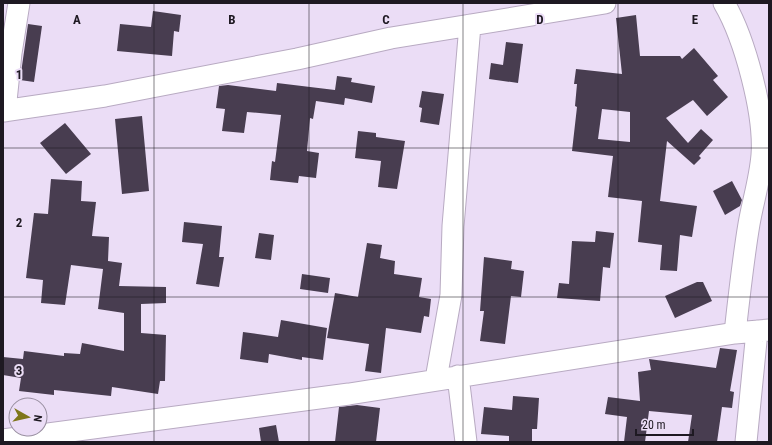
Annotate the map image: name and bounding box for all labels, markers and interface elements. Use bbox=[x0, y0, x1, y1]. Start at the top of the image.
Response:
text: A bbox=[73, 12, 81, 27]
text: B bbox=[228, 12, 236, 27]
text: C bbox=[382, 12, 390, 27]
text: D bbox=[536, 12, 544, 27]
text: E bbox=[692, 12, 699, 27]
text: 1 bbox=[16, 67, 22, 82]
text: 2 bbox=[16, 215, 23, 230]
text: 3 bbox=[16, 363, 22, 378]
north arrow bbox=[8, 397, 48, 437]
scale bar bbox=[636, 411, 693, 437]
text: N bbox=[30, 414, 44, 423]
text: 20 m bbox=[642, 418, 666, 432]

